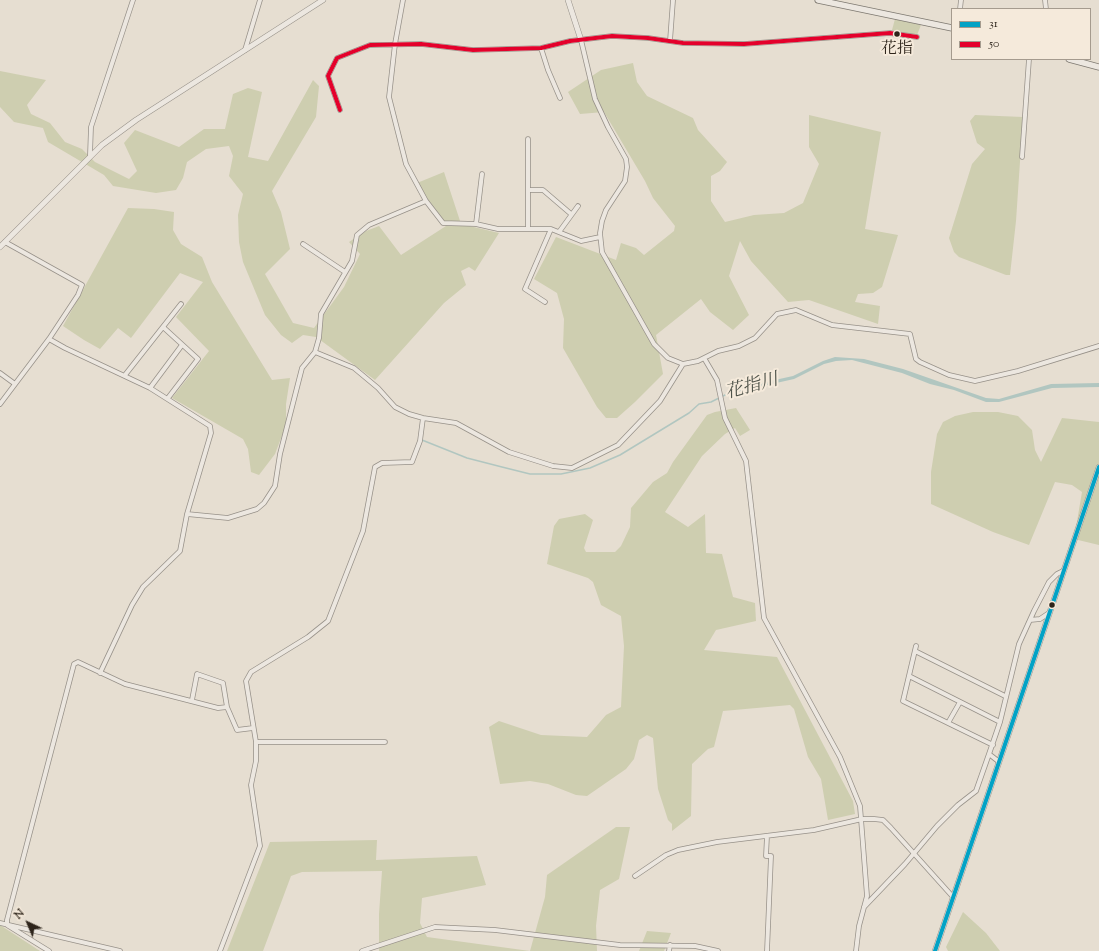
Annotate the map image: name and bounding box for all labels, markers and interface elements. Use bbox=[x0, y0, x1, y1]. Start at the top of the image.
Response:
legend bbox=[951, 8, 1091, 60]
text: 31 bbox=[989, 15, 998, 33]
marker: 花指 bbox=[892, 29, 902, 39]
text: 50 bbox=[989, 35, 999, 53]
place label: 花指 bbox=[881, 40, 913, 60]
water label: 花指川 bbox=[723, 371, 781, 405]
unlabelled marker bbox=[1047, 600, 1057, 610]
north arrow bbox=[8, 903, 48, 943]
text: N bbox=[11, 906, 28, 923]

